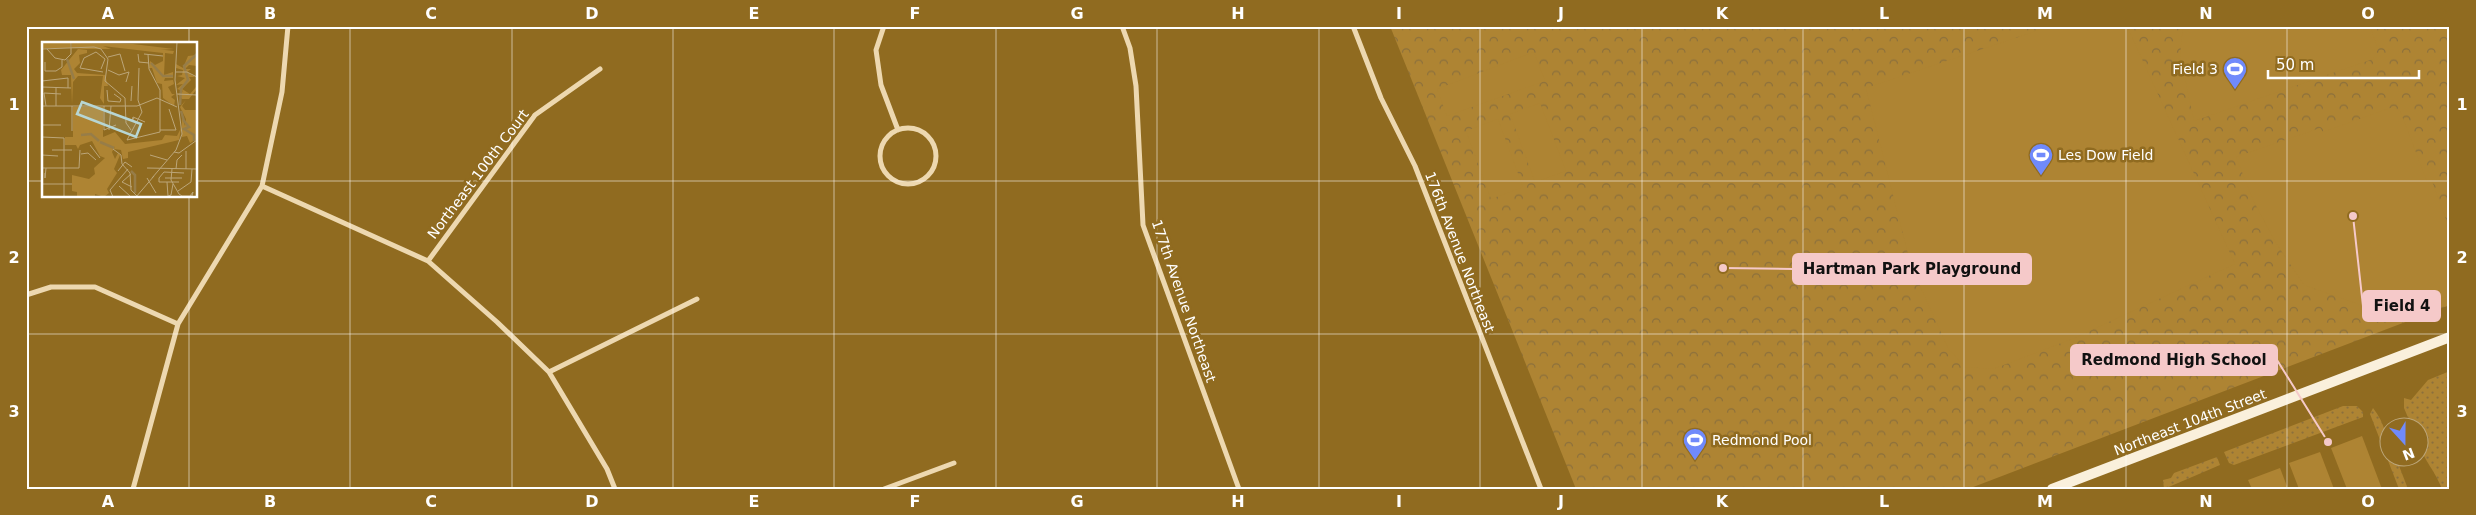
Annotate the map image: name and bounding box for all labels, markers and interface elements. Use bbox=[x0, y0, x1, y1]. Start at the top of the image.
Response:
text: A bbox=[102, 4, 115, 23]
text: B bbox=[264, 4, 276, 23]
text: C bbox=[425, 4, 437, 23]
text: D bbox=[585, 4, 599, 23]
text: E bbox=[749, 4, 759, 23]
text: F bbox=[910, 4, 920, 23]
text: G bbox=[1070, 4, 1084, 23]
text: H bbox=[1231, 4, 1245, 23]
text: I bbox=[1396, 4, 1402, 23]
text: J bbox=[1557, 4, 1564, 23]
text: K bbox=[1716, 4, 1729, 23]
text: L bbox=[1879, 4, 1889, 23]
text: M bbox=[2037, 4, 2053, 23]
text: N bbox=[2199, 4, 2213, 23]
text: O bbox=[2361, 4, 2375, 23]
inset map bbox=[42, 42, 198, 198]
scale bar bbox=[2268, 48, 2420, 80]
sports icon: Field 3 bbox=[2222, 56, 2248, 90]
text: 50 m bbox=[2276, 56, 2314, 74]
place label: Field 3 bbox=[2172, 61, 2218, 77]
text: 1 bbox=[8, 95, 20, 114]
text: 1 bbox=[2456, 95, 2468, 114]
street label: Northeast 100th Court bbox=[424, 106, 532, 242]
sports icon: Les Dow Field bbox=[2028, 142, 2054, 176]
place label: Les Dow Field bbox=[2058, 147, 2153, 163]
street label: 176th Avenue Northeast bbox=[1422, 169, 1498, 335]
street label: 177th Avenue Northeast bbox=[1149, 217, 1220, 385]
text: 2 bbox=[8, 248, 20, 267]
text: 2 bbox=[2456, 248, 2468, 267]
callout: Hartman Park Playground bbox=[1793, 254, 2031, 284]
text: Hartman Park Playground bbox=[1803, 260, 2021, 278]
callout: Field 4 bbox=[2363, 291, 2440, 321]
text: Field 4 bbox=[2373, 297, 2431, 315]
callout: Redmond High School bbox=[2071, 345, 2277, 375]
text: Redmond High School bbox=[2081, 351, 2267, 369]
street label: Northeast 104th Street bbox=[2112, 385, 2269, 458]
text: 3 bbox=[8, 402, 20, 421]
text: 3 bbox=[2456, 402, 2468, 421]
north arrow bbox=[2378, 418, 2428, 468]
sports icon: Redmond Pool bbox=[1682, 427, 1708, 461]
place label: Redmond Pool bbox=[1712, 432, 1812, 448]
text: N bbox=[2400, 445, 2417, 464]
text: A bbox=[102, 492, 115, 511]
text: B bbox=[264, 492, 276, 511]
text: C bbox=[425, 492, 437, 511]
text: D bbox=[585, 492, 599, 511]
text: E bbox=[749, 492, 759, 511]
text: F bbox=[910, 492, 920, 511]
text: G bbox=[1070, 492, 1084, 511]
text: H bbox=[1231, 492, 1245, 511]
text: I bbox=[1396, 492, 1402, 511]
text: J bbox=[1557, 492, 1564, 511]
text: K bbox=[1716, 492, 1729, 511]
text: L bbox=[1879, 492, 1889, 511]
text: M bbox=[2037, 492, 2053, 511]
text: N bbox=[2199, 492, 2213, 511]
text: O bbox=[2361, 492, 2375, 511]

